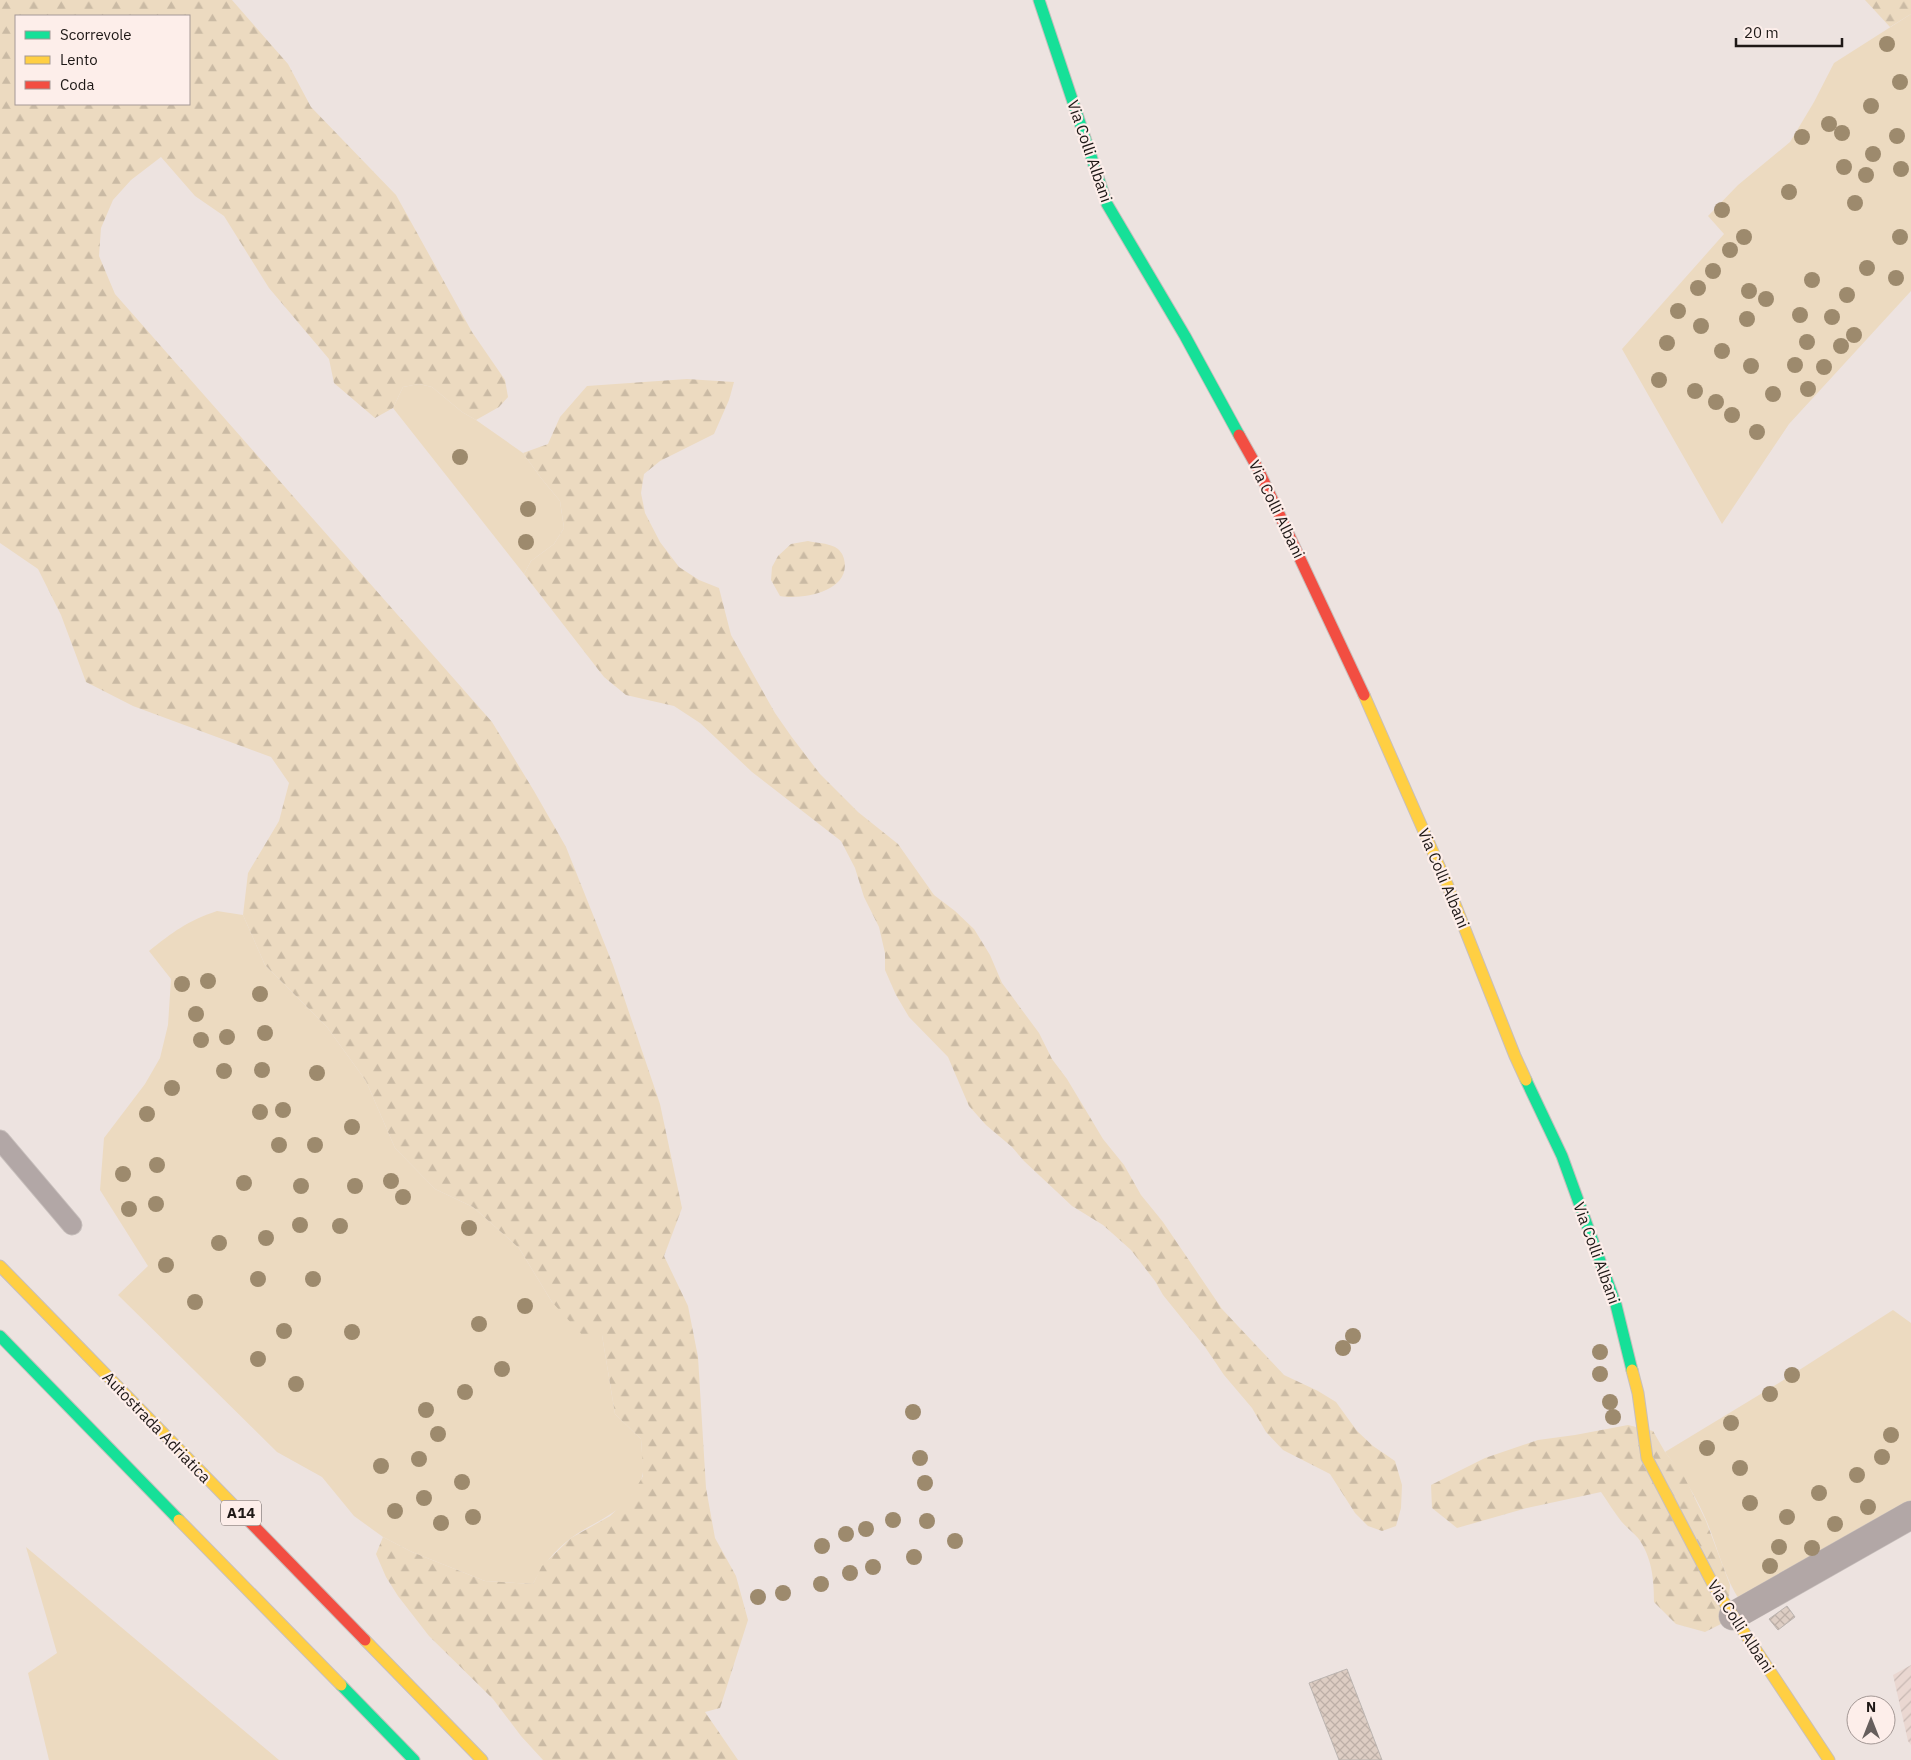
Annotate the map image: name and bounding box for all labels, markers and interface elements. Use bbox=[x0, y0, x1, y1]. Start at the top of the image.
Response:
legend bbox=[15, 15, 190, 105]
scale bar bbox=[1736, 15, 1842, 47]
text: 20 m bbox=[1744, 23, 1779, 42]
text: Scorrevole bbox=[60, 25, 132, 44]
text: Lento bbox=[60, 50, 98, 69]
text: Coda bbox=[60, 75, 94, 94]
street label: Via Colli Albani bbox=[1063, 97, 1117, 205]
street label: Via Colli Albani bbox=[1245, 457, 1309, 561]
street label: Via Colli Albani bbox=[1414, 825, 1474, 931]
street label: Via Colli Albani bbox=[1569, 1199, 1625, 1307]
street label: Autostrada Adriatica bbox=[99, 1367, 216, 1487]
road number: A14 bbox=[221, 1500, 261, 1526]
street label: Via Colli Albani bbox=[1704, 1576, 1778, 1676]
north arrow bbox=[1846, 1695, 1896, 1745]
text: N bbox=[1866, 1698, 1876, 1716]

